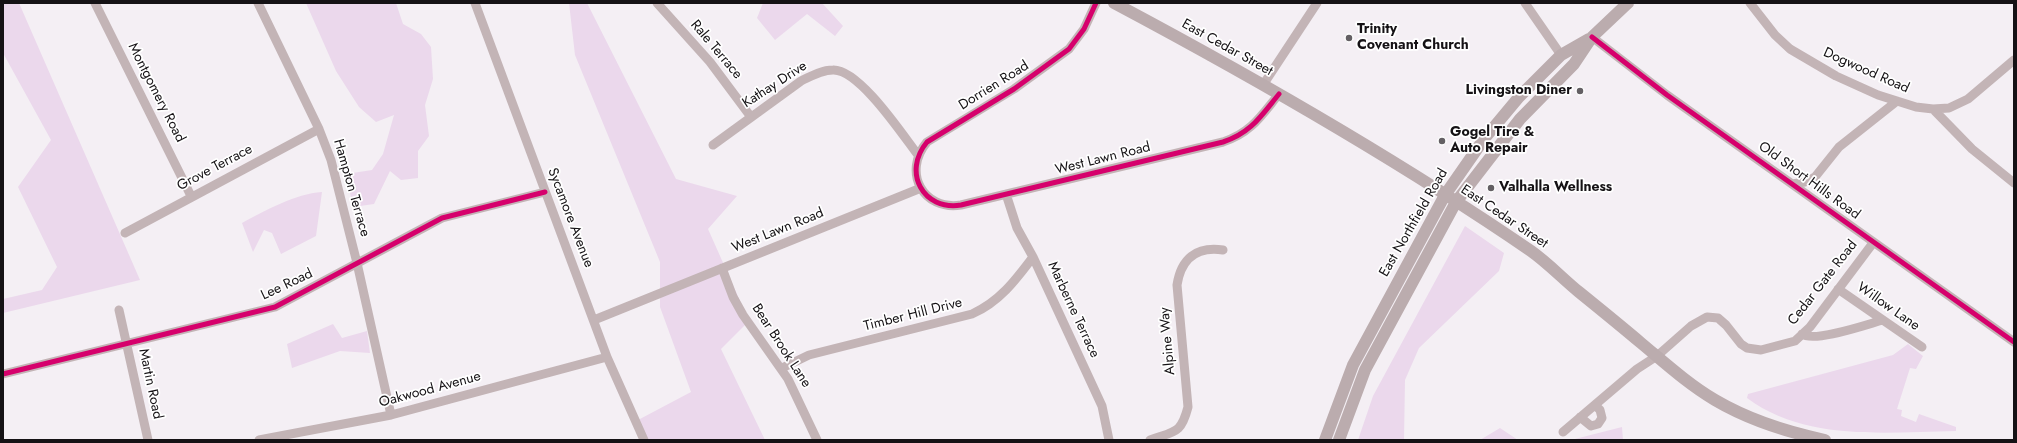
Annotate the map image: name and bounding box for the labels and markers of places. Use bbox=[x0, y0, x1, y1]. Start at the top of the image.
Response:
place label: Trinity Covenant Church bbox=[1357, 22, 1469, 54]
marker: Trinity Covenant Church bbox=[1344, 33, 1354, 43]
place label: Livingston Diner bbox=[1466, 83, 1572, 99]
marker: Livingston Diner bbox=[1575, 86, 1585, 96]
place label: Gogel Tire & Auto Repair bbox=[1450, 125, 1534, 158]
marker: Gogel Tire & Auto Repair bbox=[1437, 136, 1447, 146]
place label: Valhalla Wellness bbox=[1499, 180, 1612, 196]
marker: Valhalla Wellness bbox=[1486, 183, 1496, 193]

